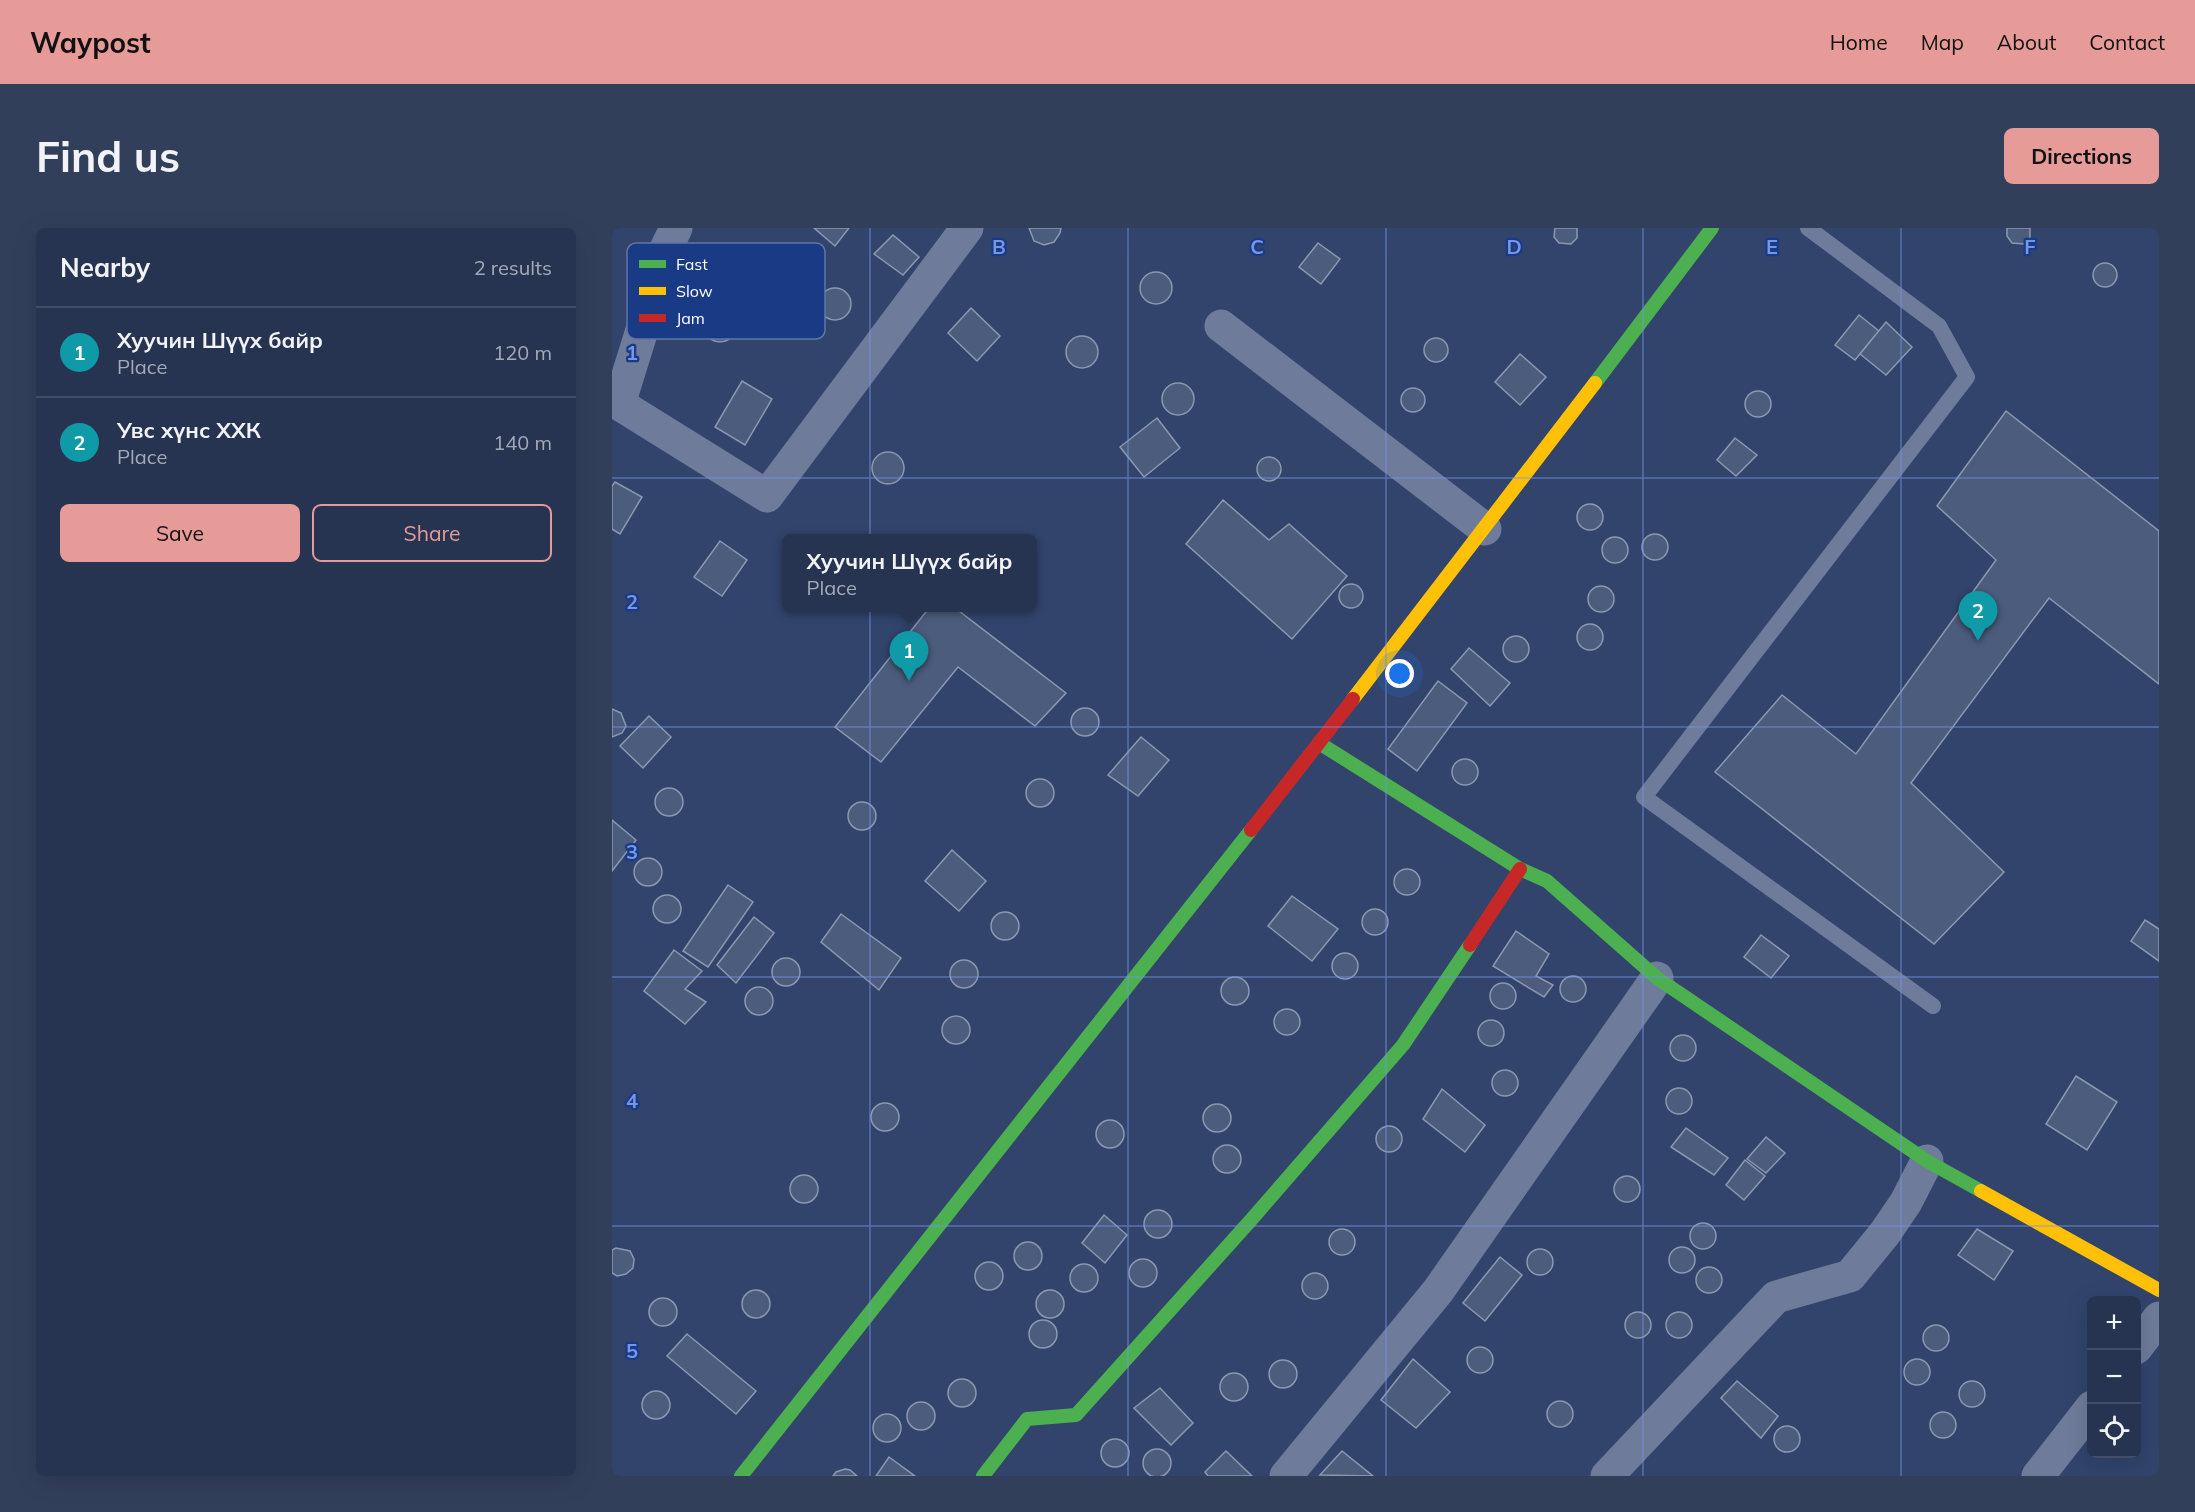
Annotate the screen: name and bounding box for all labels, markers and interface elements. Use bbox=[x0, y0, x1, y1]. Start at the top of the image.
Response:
text: Waypost bbox=[30, 25, 151, 60]
text: Home bbox=[1830, 29, 1888, 55]
text: Map bbox=[1921, 29, 1964, 55]
text: About bbox=[1997, 29, 2056, 55]
text: Contact bbox=[2089, 29, 2165, 55]
button: Directions bbox=[2004, 128, 2159, 184]
text: Find us bbox=[36, 130, 180, 183]
text: B bbox=[992, 234, 1006, 259]
text: C bbox=[1250, 234, 1264, 259]
text: D bbox=[1506, 234, 1522, 259]
text: E bbox=[1766, 234, 1778, 259]
text: F bbox=[2024, 234, 2036, 259]
legend bbox=[627, 243, 825, 339]
text: Nearby bbox=[60, 251, 150, 284]
text: Fast bbox=[676, 254, 708, 274]
text: 2 results bbox=[474, 255, 552, 280]
text: Slow bbox=[676, 281, 713, 301]
text: Jam bbox=[676, 308, 705, 328]
text: Хуучин Шүүх байр bbox=[117, 326, 323, 354]
text: 1 bbox=[74, 340, 86, 365]
text: 120 m bbox=[493, 340, 552, 365]
text: 1 bbox=[626, 340, 638, 365]
text: Place bbox=[117, 354, 167, 379]
text: Увс хүнс ХХК bbox=[117, 416, 261, 444]
text: 2 bbox=[74, 430, 86, 455]
text: 140 m bbox=[493, 430, 552, 455]
text: Place bbox=[117, 444, 167, 469]
button: Save bbox=[60, 504, 300, 562]
button: Share bbox=[312, 504, 552, 562]
popup bbox=[782, 534, 1037, 612]
text: Хуучин Шүүх байр bbox=[806, 547, 1013, 575]
text: Place bbox=[806, 575, 857, 600]
text: 2 bbox=[626, 589, 638, 614]
pin: 2 bbox=[1958, 592, 1998, 641]
pin: 1 bbox=[890, 632, 928, 681]
your location bbox=[1385, 659, 1414, 688]
text: 3 bbox=[626, 839, 638, 864]
text: 4 bbox=[626, 1088, 638, 1113]
map controls bbox=[2087, 1296, 2141, 1458]
button: + bbox=[2087, 1296, 2141, 1350]
text: 5 bbox=[626, 1338, 638, 1363]
button: − bbox=[2087, 1350, 2141, 1404]
button: locate bbox=[2087, 1404, 2141, 1458]

